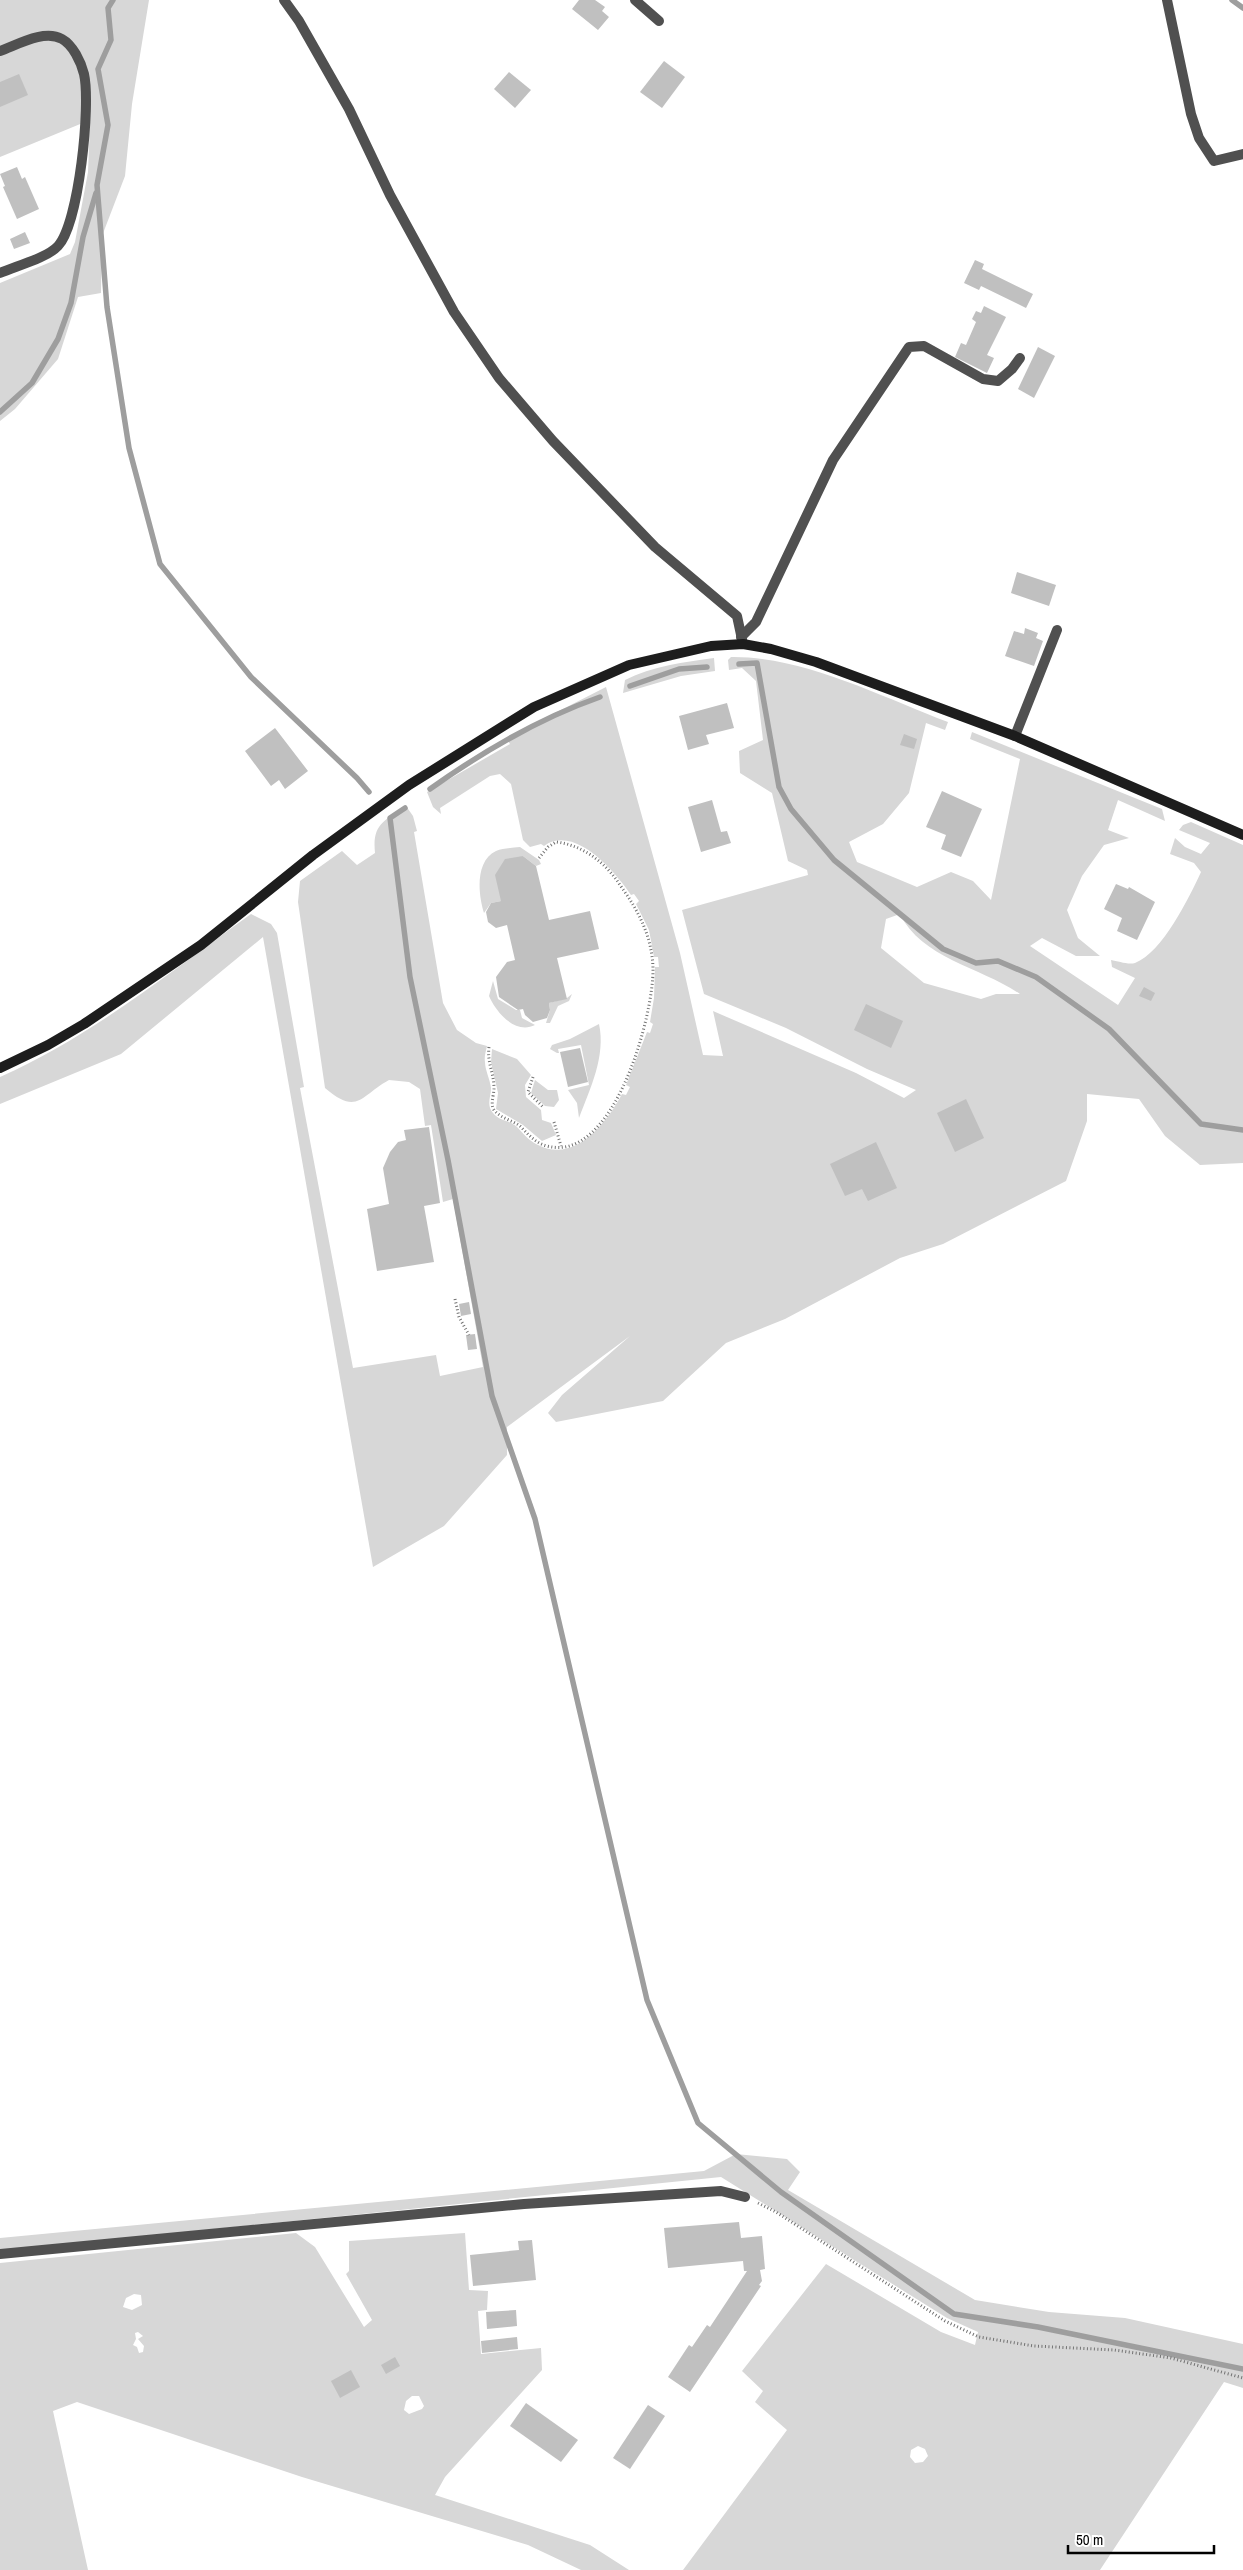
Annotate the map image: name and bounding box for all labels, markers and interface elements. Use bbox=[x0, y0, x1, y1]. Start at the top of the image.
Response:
scale bar bbox=[1068, 2522, 1214, 2554]
text: 50 m bbox=[1076, 2529, 1103, 2550]

